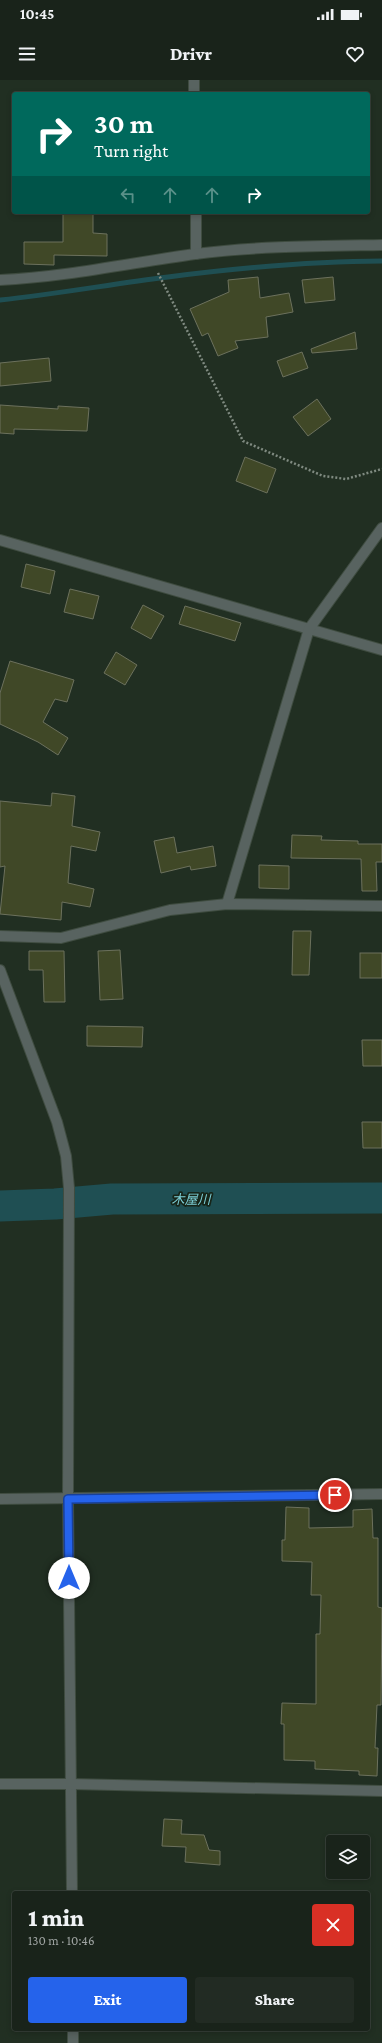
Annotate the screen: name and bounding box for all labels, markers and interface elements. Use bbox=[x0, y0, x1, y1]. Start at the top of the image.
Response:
text: 10:45 bbox=[20, 6, 54, 22]
icon: menu bbox=[16, 43, 38, 65]
icon: heart bbox=[344, 43, 366, 65]
text: Drivr bbox=[170, 44, 212, 64]
icon: right bbox=[28, 108, 80, 160]
text: 30 m bbox=[94, 108, 154, 139]
text: Turn right bbox=[94, 141, 168, 161]
icon: left bbox=[117, 184, 139, 206]
icon: ahead bbox=[159, 184, 181, 206]
icon: ahead bbox=[201, 184, 223, 206]
icon: right bbox=[243, 184, 265, 206]
water label: 木屋川 bbox=[171, 1192, 212, 1207]
pin bbox=[318, 1478, 352, 1512]
icon: arrive bbox=[324, 1484, 346, 1506]
position arrow bbox=[48, 1557, 90, 1599]
map controls bbox=[326, 1835, 370, 1879]
button: layers bbox=[326, 1835, 370, 1879]
text: 1 min bbox=[28, 1904, 84, 1931]
button: close bbox=[312, 1904, 354, 1946]
text: 130 m · 10:46 bbox=[28, 1933, 95, 1948]
button: Exit bbox=[28, 1977, 187, 2023]
button: Share bbox=[195, 1977, 354, 2023]

